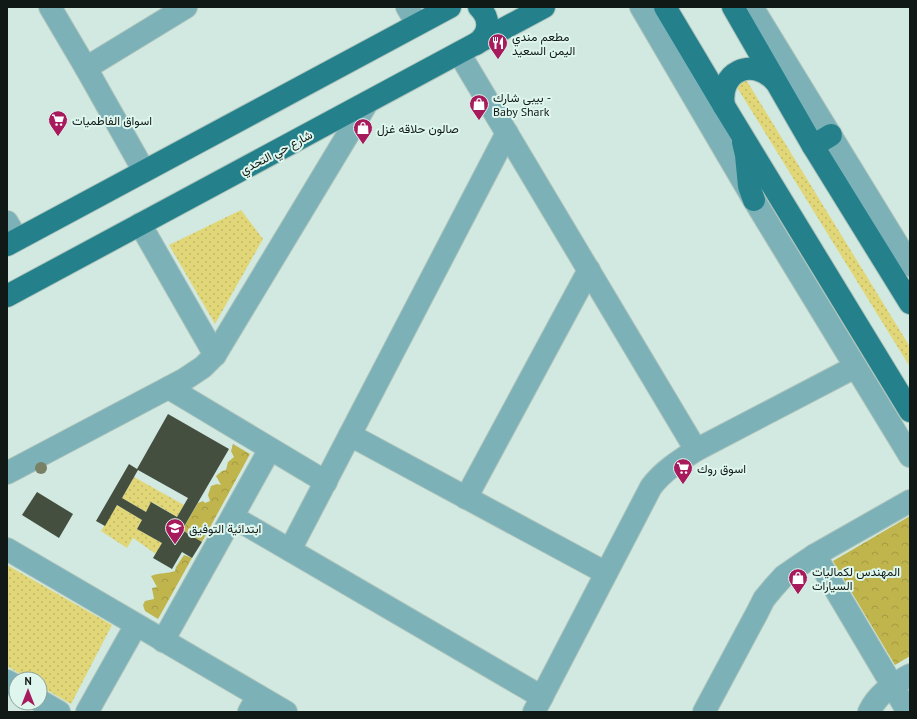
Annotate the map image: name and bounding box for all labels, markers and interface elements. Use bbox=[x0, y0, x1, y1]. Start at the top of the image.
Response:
place label: مطعم مندي اليمن السعيد bbox=[512, 29, 575, 59]
restaurant icon: مطعم مندي اليمن السعيد bbox=[487, 32, 509, 60]
place label: بيبي شارك - Baby Shark bbox=[493, 90, 551, 119]
shop icon: بيبي شارك - Baby Shark bbox=[468, 93, 490, 121]
supermarket icon: اسواق الفاطميات bbox=[47, 109, 69, 137]
place label: اسواق الفاطميات bbox=[72, 113, 152, 129]
shop icon: صالون حلاقه غزل bbox=[352, 117, 374, 145]
place label: صالون حلاقه غزل bbox=[377, 121, 459, 137]
street label: شارع حي التحدي bbox=[237, 127, 316, 180]
supermarket icon: اسوق روك bbox=[672, 457, 694, 485]
place label: اسوق روك bbox=[697, 461, 746, 477]
school or university icon: ابتدائية التوفيق bbox=[164, 517, 186, 545]
place label: ابتدائية التوفيق bbox=[189, 521, 261, 537]
place label: المهندس لكماليات السيارات bbox=[812, 564, 900, 594]
shop icon: المهندس لكماليات السيارات bbox=[787, 567, 809, 595]
north arrow bbox=[8, 671, 48, 711]
text: N bbox=[24, 674, 32, 688]

